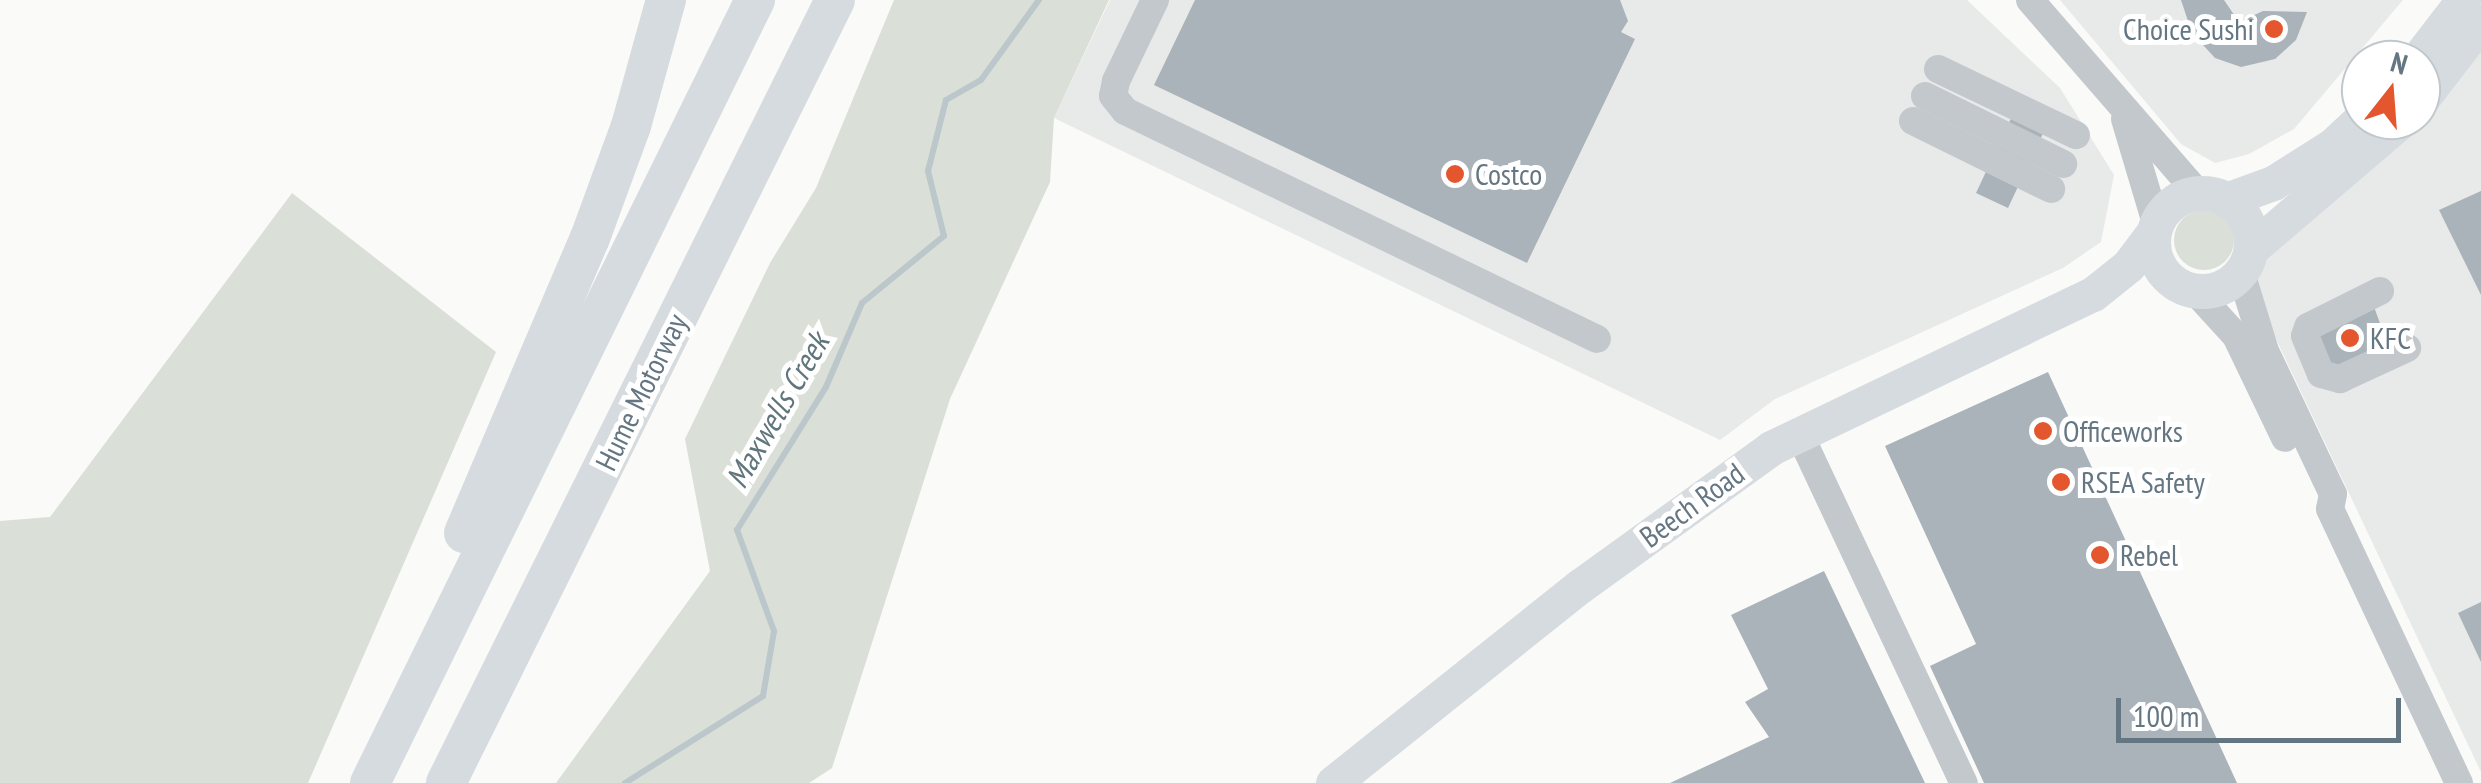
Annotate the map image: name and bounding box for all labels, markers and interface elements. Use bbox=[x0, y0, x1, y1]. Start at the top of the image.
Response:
place label: Choice Sushi bbox=[2123, 11, 2254, 47]
marker: Choice Sushi bbox=[2263, 18, 2285, 40]
north arrow bbox=[2341, 40, 2441, 140]
text: N bbox=[2387, 43, 2412, 83]
place label: Costco bbox=[1475, 156, 1542, 192]
marker: Costco bbox=[1444, 163, 1466, 185]
street label: Hume Motorway bbox=[588, 308, 694, 476]
place label: KFC bbox=[2370, 320, 2411, 356]
water label: Maxwells Creek bbox=[717, 326, 837, 494]
marker: KFC bbox=[2339, 327, 2361, 349]
place label: Officeworks bbox=[2063, 413, 2183, 449]
marker: Officeworks bbox=[2032, 420, 2054, 442]
street label: Beech Road bbox=[1633, 455, 1751, 555]
place label: RSEA Safety bbox=[2081, 464, 2206, 500]
marker: RSEA Safety bbox=[2050, 471, 2072, 493]
place label: Rebel bbox=[2120, 537, 2178, 573]
marker: Rebel bbox=[2089, 544, 2111, 566]
scale bar bbox=[2121, 678, 2406, 740]
text: 100 m bbox=[2133, 696, 2199, 735]

